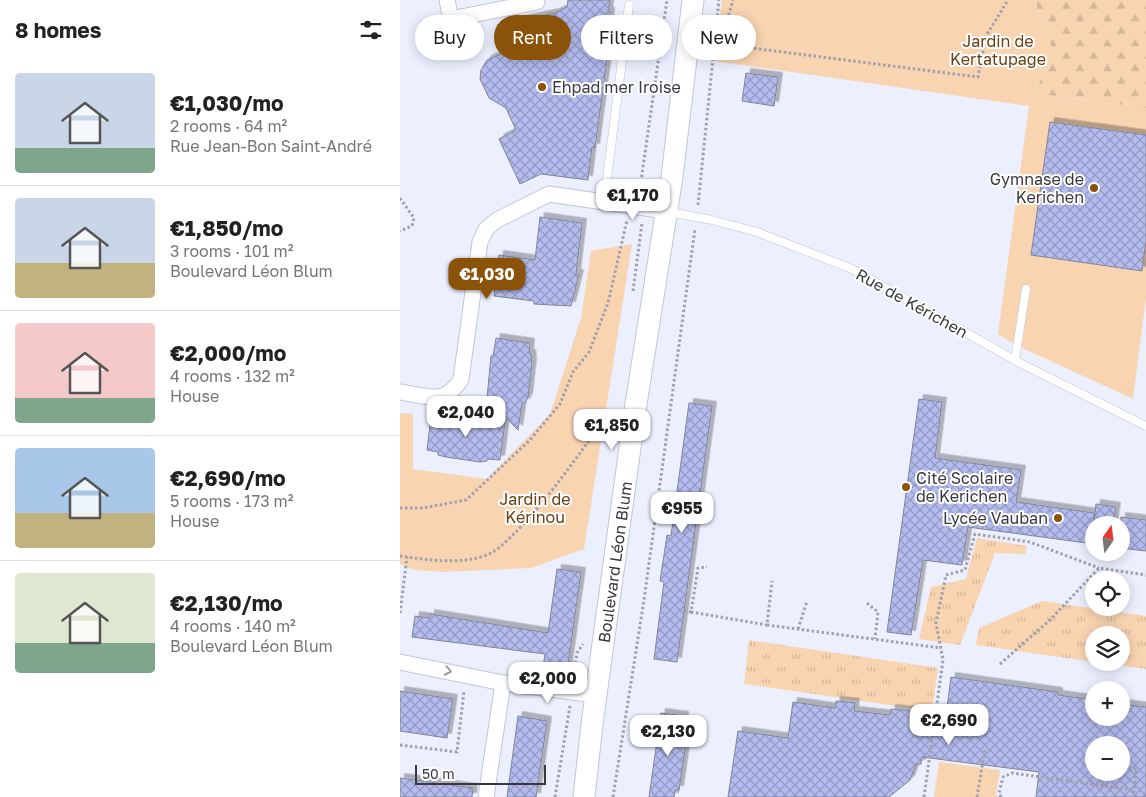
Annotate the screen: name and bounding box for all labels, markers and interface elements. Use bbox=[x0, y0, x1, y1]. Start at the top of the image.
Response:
chip: Buy bbox=[415, 15, 484, 60]
chip: Rent bbox=[494, 15, 571, 60]
chip: Filters bbox=[581, 15, 672, 60]
chip: New bbox=[682, 15, 756, 60]
icon: filters bbox=[357, 16, 385, 44]
text: 8 homes bbox=[15, 17, 102, 43]
park label: Jardin de Kertatupage bbox=[950, 31, 1046, 69]
place label: Ehpad mer Iroise bbox=[552, 77, 681, 97]
marker: Ehpad mer Iroise bbox=[536, 81, 548, 93]
text: €1,030/mo bbox=[170, 90, 284, 116]
icon: home bbox=[55, 93, 115, 153]
text: 2 rooms · 64 m² bbox=[170, 116, 287, 136]
text: Rue Jean-Bon Saint-André bbox=[170, 136, 372, 156]
place label: Gymnase de Kerichen bbox=[990, 169, 1084, 207]
pin: €1,170 bbox=[592, 178, 674, 221]
marker: Gymnase de Kerichen bbox=[1088, 182, 1100, 194]
text: €1,170 bbox=[607, 185, 659, 205]
text: €1,850/mo bbox=[170, 215, 283, 241]
icon: home bbox=[55, 218, 115, 278]
text: 3 rooms · 101 m² bbox=[170, 241, 293, 261]
pin: €1,030 bbox=[446, 258, 528, 300]
text: Boulevard Léon Blum bbox=[170, 261, 333, 281]
text: €1,030 bbox=[459, 264, 515, 284]
street label: Rue de Kérichen bbox=[853, 264, 971, 342]
text: €2,000/mo bbox=[170, 340, 286, 366]
icon: home bbox=[55, 343, 115, 403]
text: 4 rooms · 132 m² bbox=[170, 366, 295, 386]
text: House bbox=[170, 386, 219, 406]
pin: €2,040 bbox=[425, 396, 507, 438]
text: €2,040 bbox=[438, 402, 494, 422]
pin: €1,850 bbox=[571, 408, 653, 451]
text: €1,850 bbox=[584, 415, 640, 435]
text: €2,690/mo bbox=[170, 465, 286, 491]
icon: home bbox=[55, 468, 115, 528]
place label: Cité Scolaire de Kerichen bbox=[916, 468, 1013, 506]
street label: Boulevard Léon Blum bbox=[594, 480, 636, 644]
marker: Cité Scolaire de Kerichen bbox=[900, 481, 912, 493]
park label: Jardin de Kérinou bbox=[499, 489, 571, 527]
text: 5 rooms · 173 m² bbox=[170, 491, 294, 511]
pin: €955 bbox=[652, 492, 712, 534]
text: €955 bbox=[662, 498, 702, 518]
place label: Lycée Vauban bbox=[943, 508, 1048, 528]
text: House bbox=[170, 511, 219, 531]
marker: Lycée Vauban bbox=[1052, 512, 1064, 524]
north arrow bbox=[1085, 516, 1130, 561]
map controls bbox=[1085, 516, 1130, 781]
button: locate bbox=[1085, 571, 1130, 616]
text: €2,130/mo bbox=[170, 590, 283, 616]
icon: home bbox=[55, 593, 115, 653]
text: 4 rooms · 140 m² bbox=[170, 616, 296, 636]
button: layers bbox=[1085, 626, 1130, 671]
text: Boulevard Léon Blum bbox=[170, 636, 333, 656]
pin: €2,000 bbox=[507, 662, 589, 704]
one-way arrow bbox=[443, 666, 452, 676]
text: €2,000 bbox=[519, 668, 577, 688]
button: + bbox=[1085, 681, 1130, 726]
pin: €2,690 bbox=[908, 704, 990, 746]
text: €2,690 bbox=[921, 710, 977, 730]
pin: €2,130 bbox=[627, 714, 709, 757]
text: €2,130 bbox=[641, 721, 695, 741]
button: − bbox=[1085, 736, 1130, 781]
scale bar bbox=[415, 762, 546, 785]
text: 50 m bbox=[422, 765, 455, 782]

